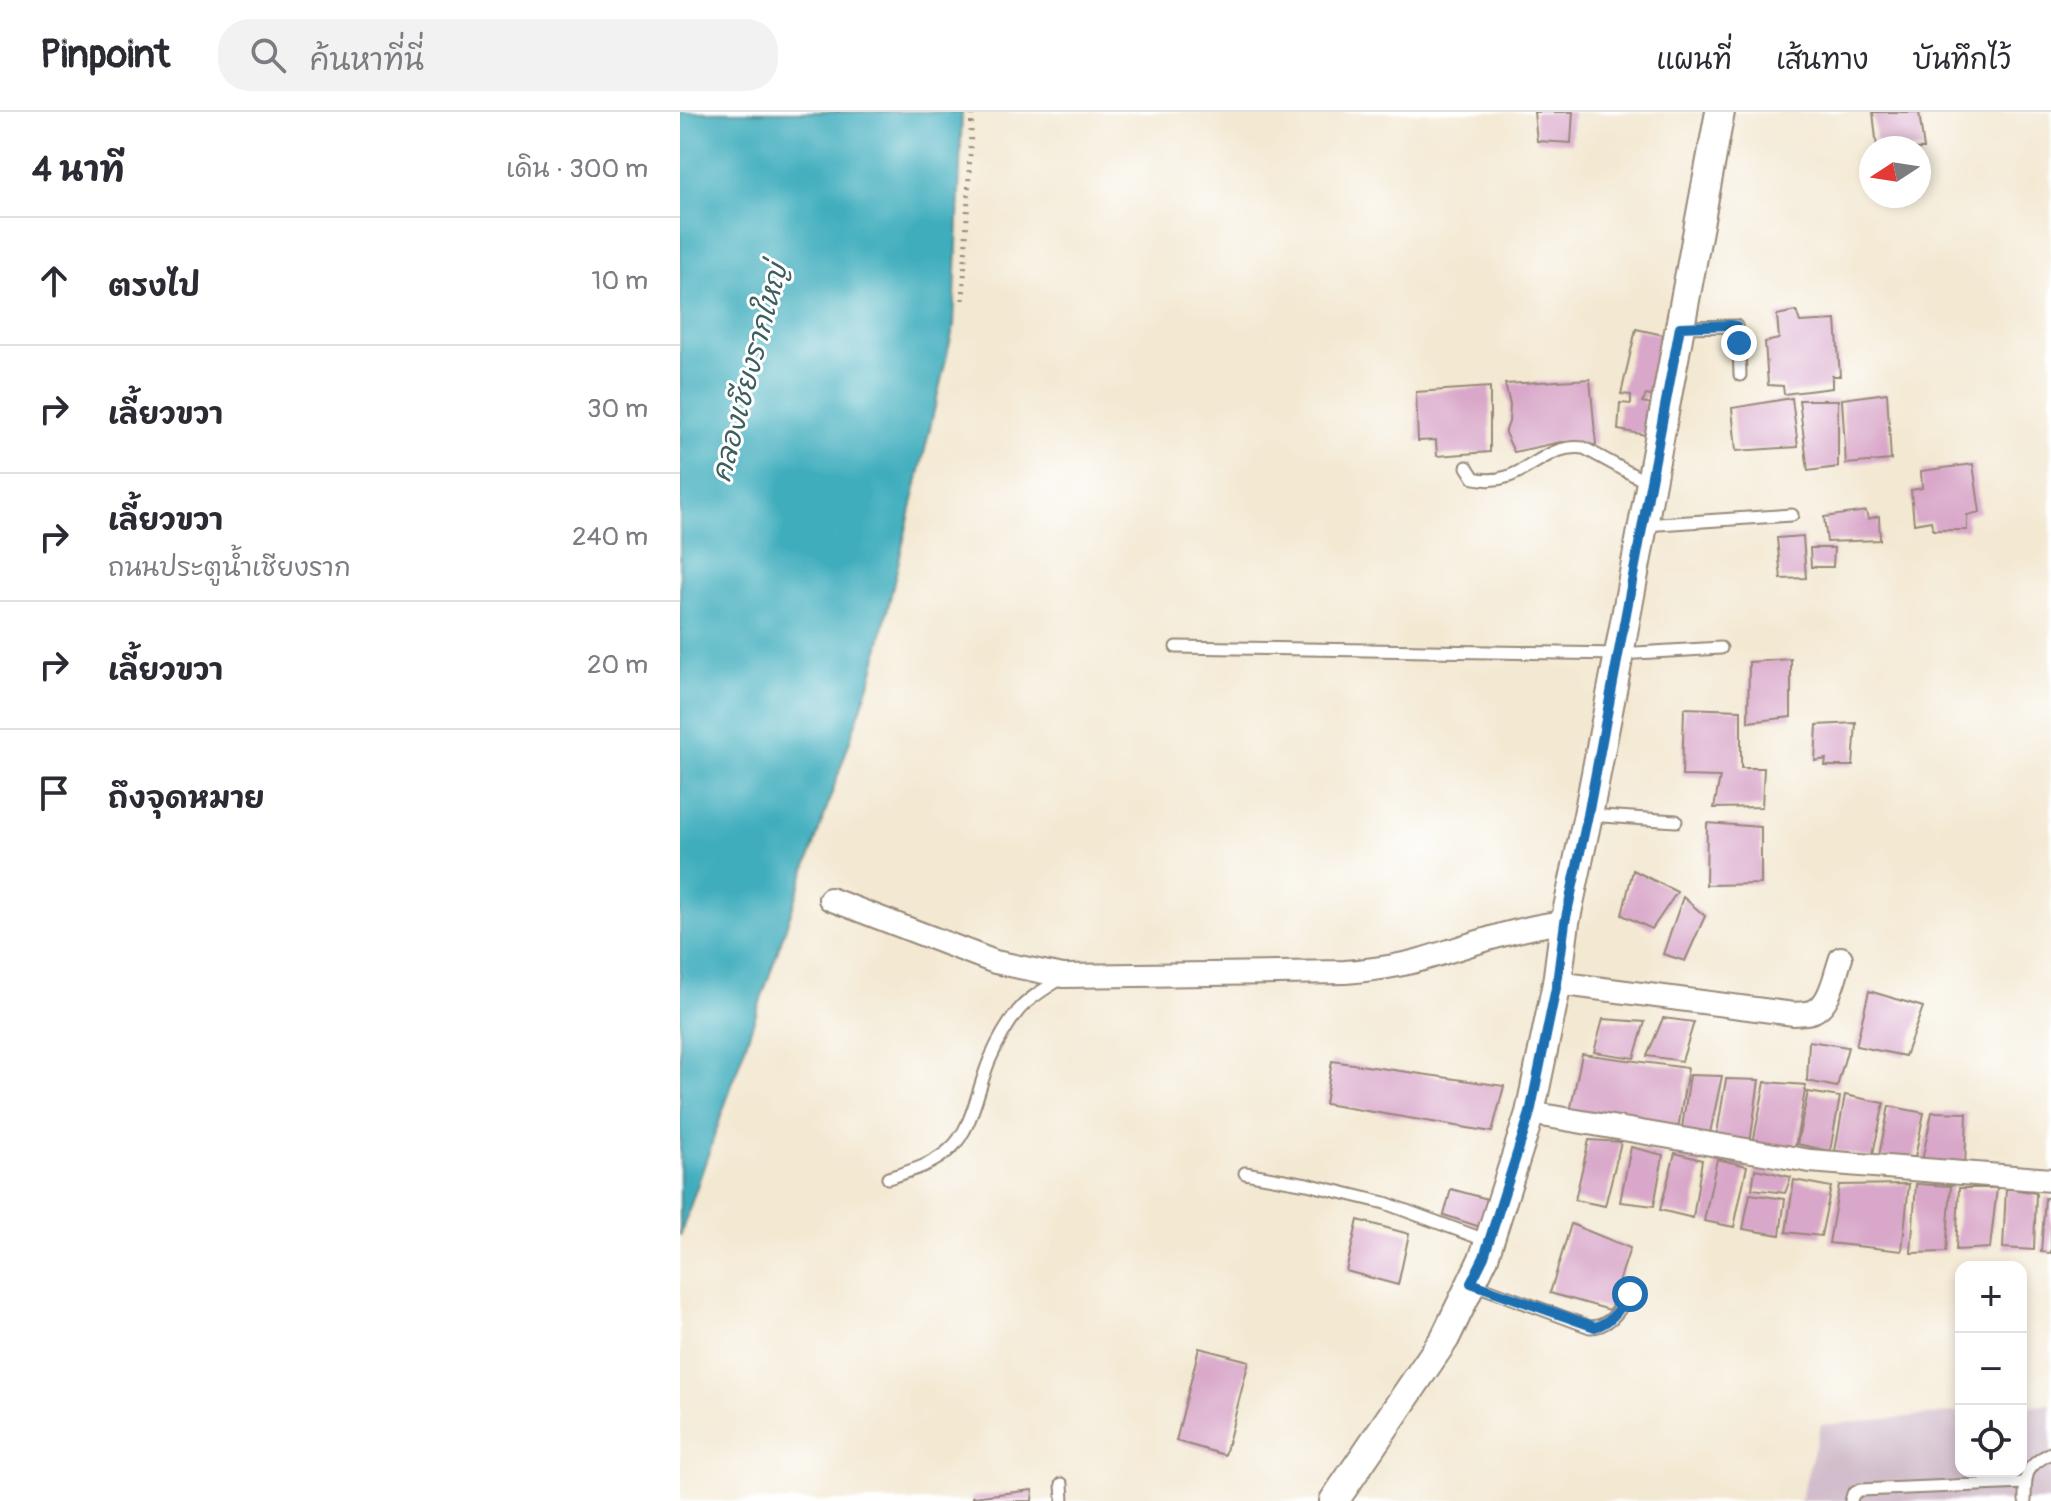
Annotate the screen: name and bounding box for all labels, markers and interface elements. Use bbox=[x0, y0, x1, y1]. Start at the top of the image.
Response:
search box bbox=[218, 19, 778, 91]
text: Pinpoint bbox=[40, 31, 170, 79]
icon: search bbox=[246, 33, 290, 77]
text: ค้นหาที่นี่ bbox=[310, 42, 424, 79]
text: แผนที่ bbox=[1656, 43, 1732, 78]
text: เส้นทาง bbox=[1776, 43, 1869, 78]
text: บันทึกไว้ bbox=[1913, 43, 2011, 78]
north arrow bbox=[1859, 136, 1931, 208]
text: 4 นาที bbox=[32, 149, 125, 192]
text: เดิน · 300 m bbox=[506, 153, 648, 185]
water label: คลองเชียงรากใหญ่ bbox=[702, 255, 797, 486]
icon: ahead bbox=[32, 259, 76, 303]
text: 10 m bbox=[591, 265, 648, 297]
text: ตรงไป bbox=[108, 268, 200, 305]
route end bbox=[1721, 325, 1757, 361]
icon: right bbox=[32, 387, 76, 431]
text: 30 m bbox=[587, 393, 648, 425]
text: เลี้ยวขวา bbox=[108, 396, 223, 433]
text: เลี้ยวขวา bbox=[108, 502, 223, 539]
icon: right bbox=[32, 515, 76, 559]
text: 240 m bbox=[572, 521, 648, 553]
text: ถนนประตูน้ำเชียงราก bbox=[108, 552, 351, 584]
icon: right bbox=[32, 643, 76, 687]
text: 20 m bbox=[587, 649, 648, 681]
text: เลี้ยวขวา bbox=[108, 652, 223, 689]
icon: arrive bbox=[32, 771, 76, 815]
text: ถึงจุดหมาย bbox=[108, 780, 265, 817]
map controls bbox=[1955, 1261, 2027, 1477]
button: + bbox=[1955, 1261, 2027, 1333]
route start bbox=[1612, 1276, 1648, 1312]
button: − bbox=[1955, 1333, 2027, 1405]
button: locate bbox=[1955, 1405, 2027, 1477]

